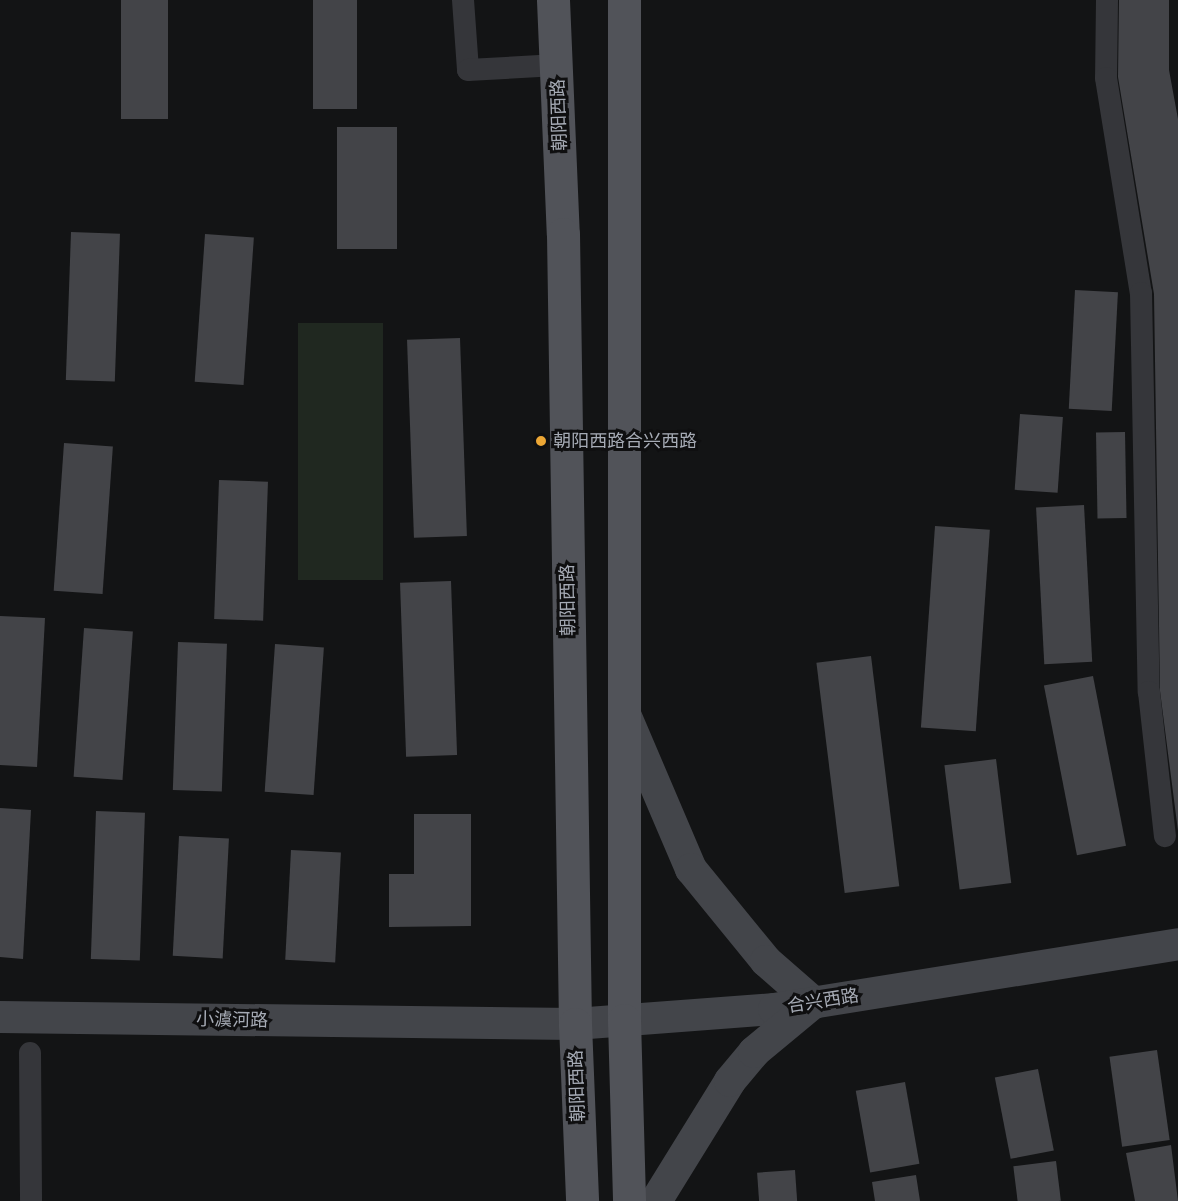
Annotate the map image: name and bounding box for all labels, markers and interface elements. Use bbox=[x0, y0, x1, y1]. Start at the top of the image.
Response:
street label: 朝阳西路 bbox=[547, 79, 571, 151]
place label: 朝阳西路合兴西路 bbox=[553, 430, 697, 452]
marker: 朝阳西路合兴西路 bbox=[534, 434, 548, 448]
street label: 朝阳西路 bbox=[557, 564, 579, 636]
street label: 合兴西路 bbox=[786, 985, 860, 1017]
street label: 小澞河路 bbox=[196, 1009, 268, 1031]
street label: 朝阳西路 bbox=[565, 1050, 589, 1122]

